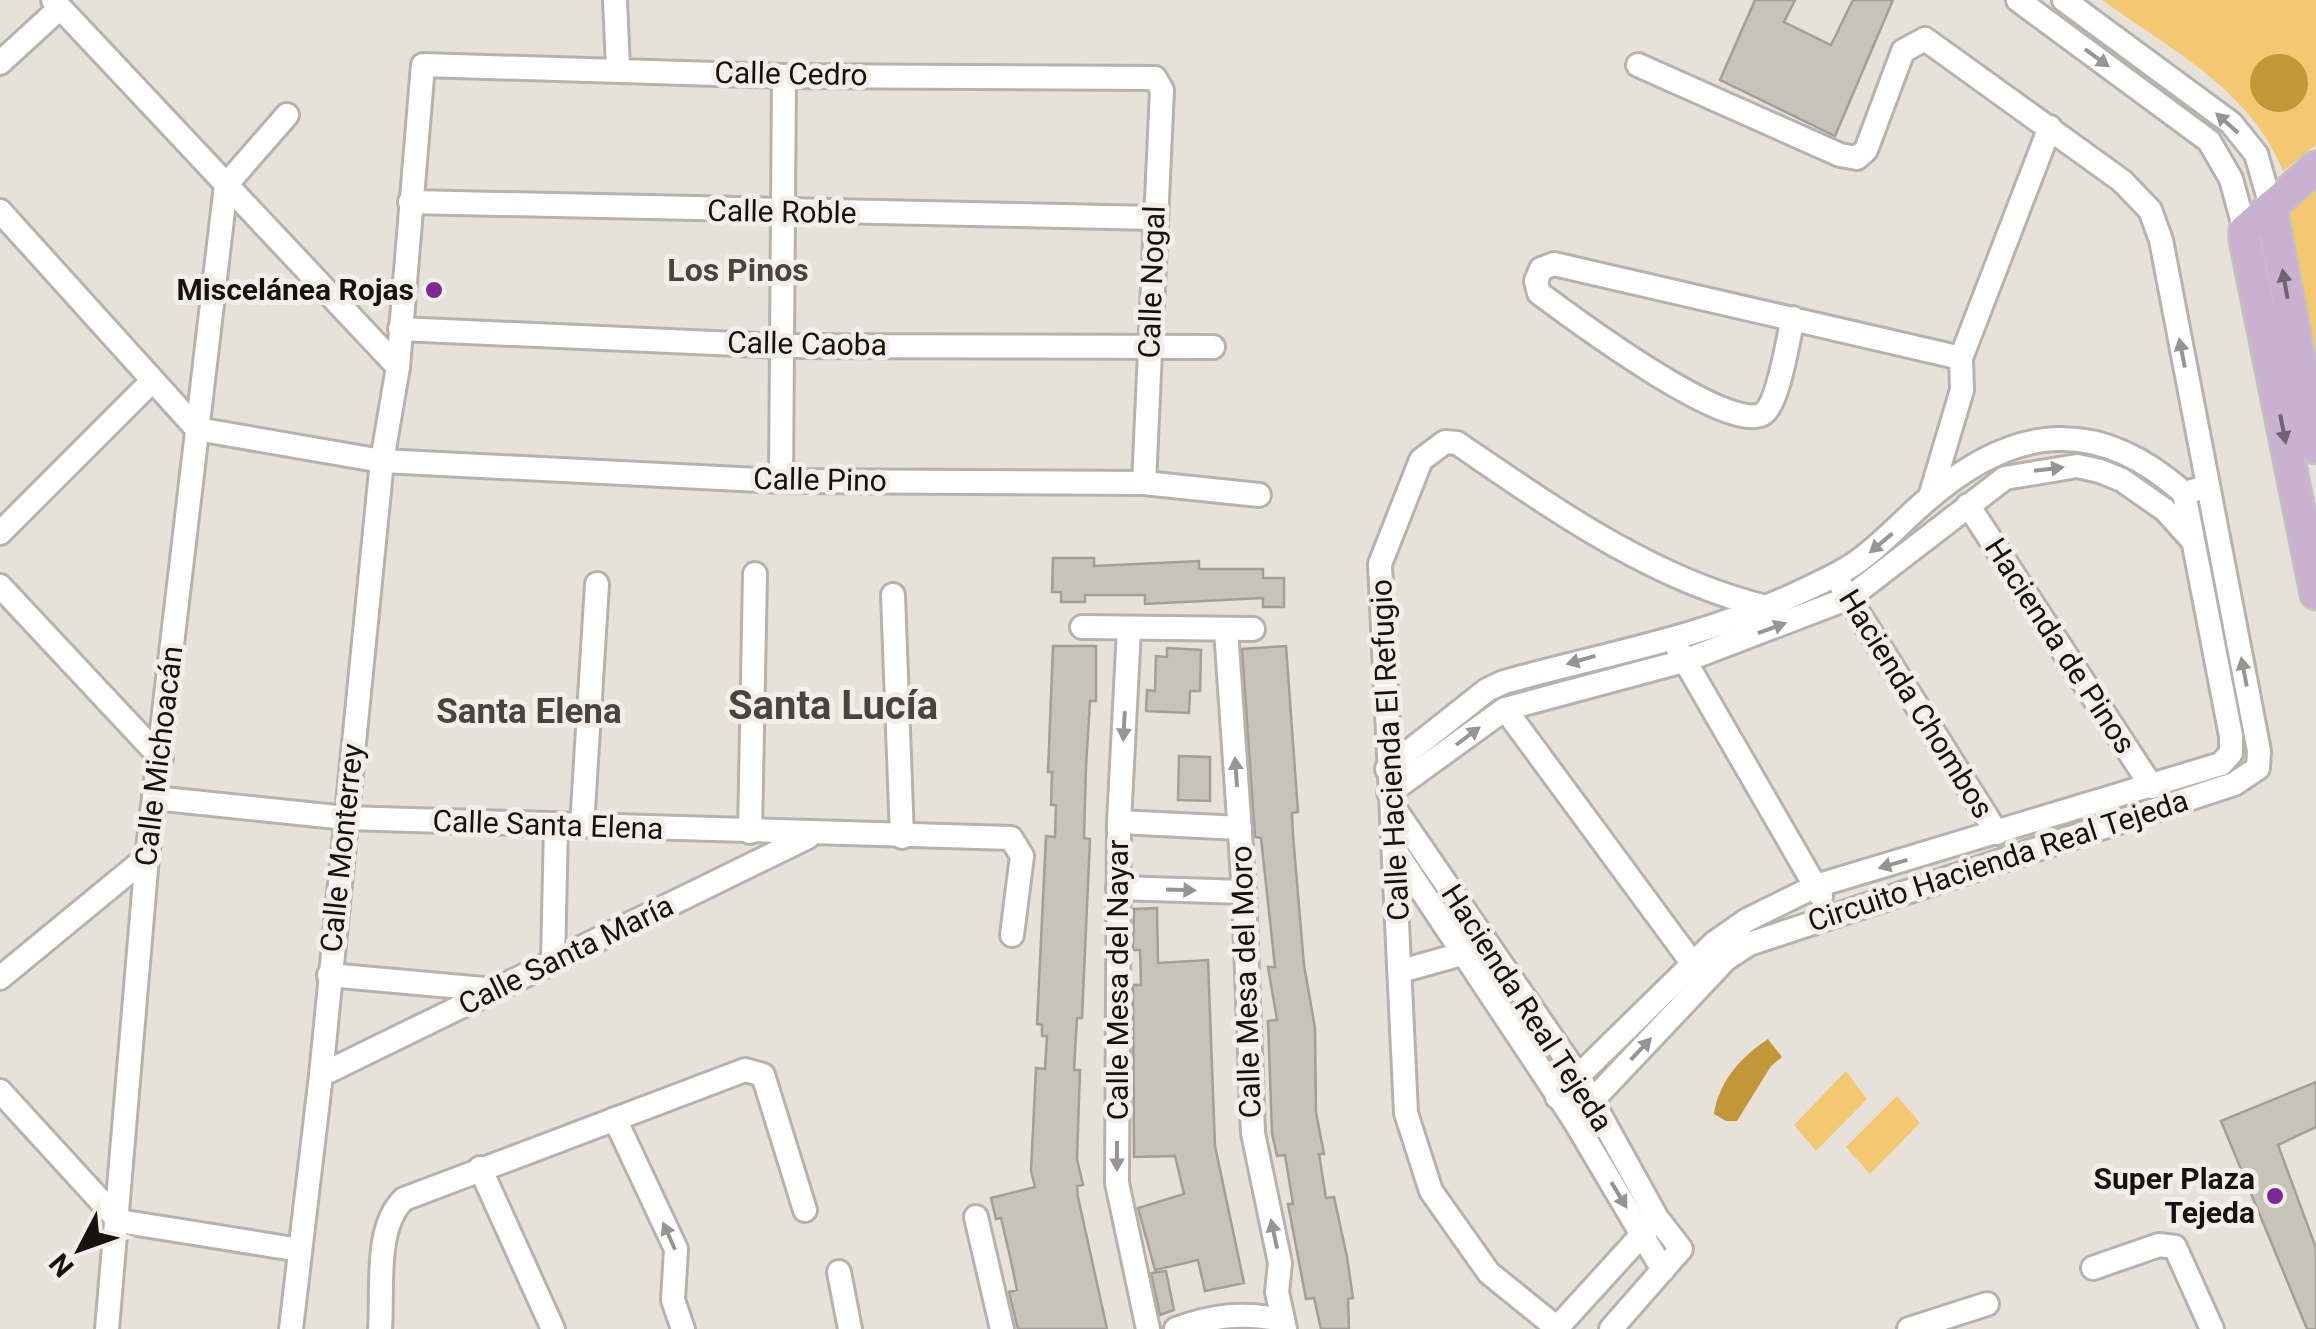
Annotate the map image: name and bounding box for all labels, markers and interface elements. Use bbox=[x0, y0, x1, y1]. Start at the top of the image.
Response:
one-way arrow bbox=[2084, 47, 2110, 67]
street label: Calle Cedro bbox=[714, 55, 868, 92]
one-way arrow bbox=[2215, 112, 2240, 134]
street label: Calle Roble bbox=[707, 193, 857, 230]
street label: Calle Nogal bbox=[1131, 205, 1172, 359]
district label: Los Pinos bbox=[667, 251, 809, 289]
one-way arrow bbox=[2277, 268, 2293, 299]
place label: Miscelánea Rojas bbox=[177, 272, 414, 307]
marker: Miscelánea Rojas bbox=[423, 279, 445, 301]
street label: Calle Caoba bbox=[727, 325, 887, 362]
one-way arrow bbox=[2174, 337, 2190, 368]
one-way arrow bbox=[2275, 414, 2291, 445]
street label: Calle Pino bbox=[753, 461, 887, 498]
one-way arrow bbox=[2034, 461, 2066, 477]
one-way arrow bbox=[1868, 532, 1893, 553]
street label: Hacienda de Pinos bbox=[1978, 532, 2143, 760]
street label: Calle Hacienda El Refugio bbox=[1363, 578, 1416, 922]
street label: Hacienda Chombos bbox=[1832, 583, 2001, 824]
one-way arrow bbox=[1757, 620, 1787, 635]
street label: Calle Michoacán bbox=[128, 644, 189, 868]
one-way arrow bbox=[1565, 653, 1596, 669]
one-way arrow bbox=[2235, 656, 2251, 687]
district label: Santa Lucía bbox=[728, 682, 938, 729]
district label: Santa Elena bbox=[436, 691, 622, 732]
one-way arrow bbox=[1116, 711, 1132, 743]
one-way arrow bbox=[1455, 727, 1481, 747]
street label: Calle Monterrey bbox=[313, 742, 370, 954]
one-way arrow bbox=[1228, 755, 1244, 787]
street label: Circuito Hacienda Real Tejeda bbox=[1803, 782, 2192, 939]
street label: Calle Santa Elena bbox=[432, 803, 664, 846]
street label: Calle Mesa del Nayar bbox=[1100, 840, 1135, 1120]
street label: Calle Mesa del Moro bbox=[1223, 845, 1268, 1119]
one-way arrow bbox=[1877, 857, 1908, 872]
street label: Hacienda Real Tejeda bbox=[1434, 878, 1620, 1138]
one-way arrow bbox=[1165, 882, 1197, 898]
street label: Calle Santa María bbox=[453, 887, 679, 1022]
one-way arrow bbox=[1629, 1038, 1652, 1062]
one-way arrow bbox=[1109, 1140, 1125, 1172]
place label: Super Plaza Tejeda bbox=[2094, 1161, 2255, 1230]
one-way arrow bbox=[1610, 1181, 1627, 1209]
marker: Super Plaza Tejeda bbox=[2264, 1185, 2286, 1207]
north arrow bbox=[30, 1199, 130, 1299]
one-way arrow bbox=[1266, 1218, 1282, 1249]
one-way arrow bbox=[661, 1221, 677, 1251]
text: N bbox=[43, 1247, 80, 1283]

